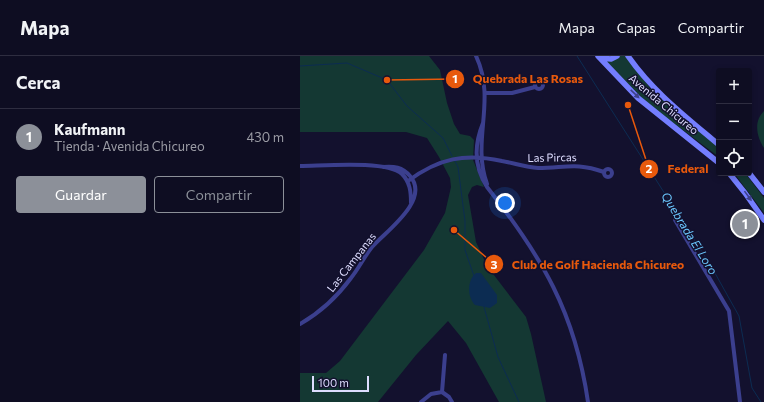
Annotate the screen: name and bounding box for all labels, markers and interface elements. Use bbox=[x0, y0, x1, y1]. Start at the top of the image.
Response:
text: Mapa bbox=[20, 16, 69, 39]
text: Mapa bbox=[559, 19, 595, 36]
text: Capas bbox=[617, 19, 656, 36]
text: Compartir bbox=[678, 19, 744, 36]
callout: Quebrada Las Rosas bbox=[445, 67, 591, 91]
map controls bbox=[716, 68, 752, 176]
button: + bbox=[716, 68, 752, 104]
text: 1 bbox=[452, 71, 458, 85]
text: Quebrada Las Rosas bbox=[473, 71, 584, 85]
street label: Avenida Chicureo bbox=[627, 71, 702, 137]
text: Cerca bbox=[16, 72, 61, 93]
one-way arrow bbox=[630, 90, 640, 99]
button: − bbox=[716, 104, 752, 140]
text: Kaufmann bbox=[54, 120, 125, 138]
text: 1 bbox=[26, 129, 32, 145]
text: 430 m bbox=[246, 129, 284, 145]
text: Tienda · Avenida Chicureo bbox=[54, 138, 205, 154]
button: locate bbox=[716, 140, 752, 176]
street label: Las Pircas bbox=[527, 150, 577, 164]
callout: Federal bbox=[639, 157, 716, 181]
text: 2 bbox=[646, 161, 653, 175]
text: Federal bbox=[668, 161, 708, 175]
button: Guardar bbox=[16, 176, 146, 213]
button: Compartir bbox=[154, 176, 284, 213]
water label: Quebrada El Loro bbox=[659, 189, 721, 277]
one-way arrow bbox=[744, 190, 752, 201]
your location bbox=[495, 193, 515, 213]
pin: 1 bbox=[732, 209, 758, 239]
street label: Las Campanas bbox=[324, 230, 378, 294]
callout: Club de Golf Hacienda Chicureo bbox=[484, 252, 692, 276]
text: 3 bbox=[491, 257, 498, 271]
text: Club de Golf Hacienda Chicureo bbox=[512, 257, 684, 271]
scale bar bbox=[312, 374, 369, 393]
text: 100 m bbox=[318, 376, 349, 389]

